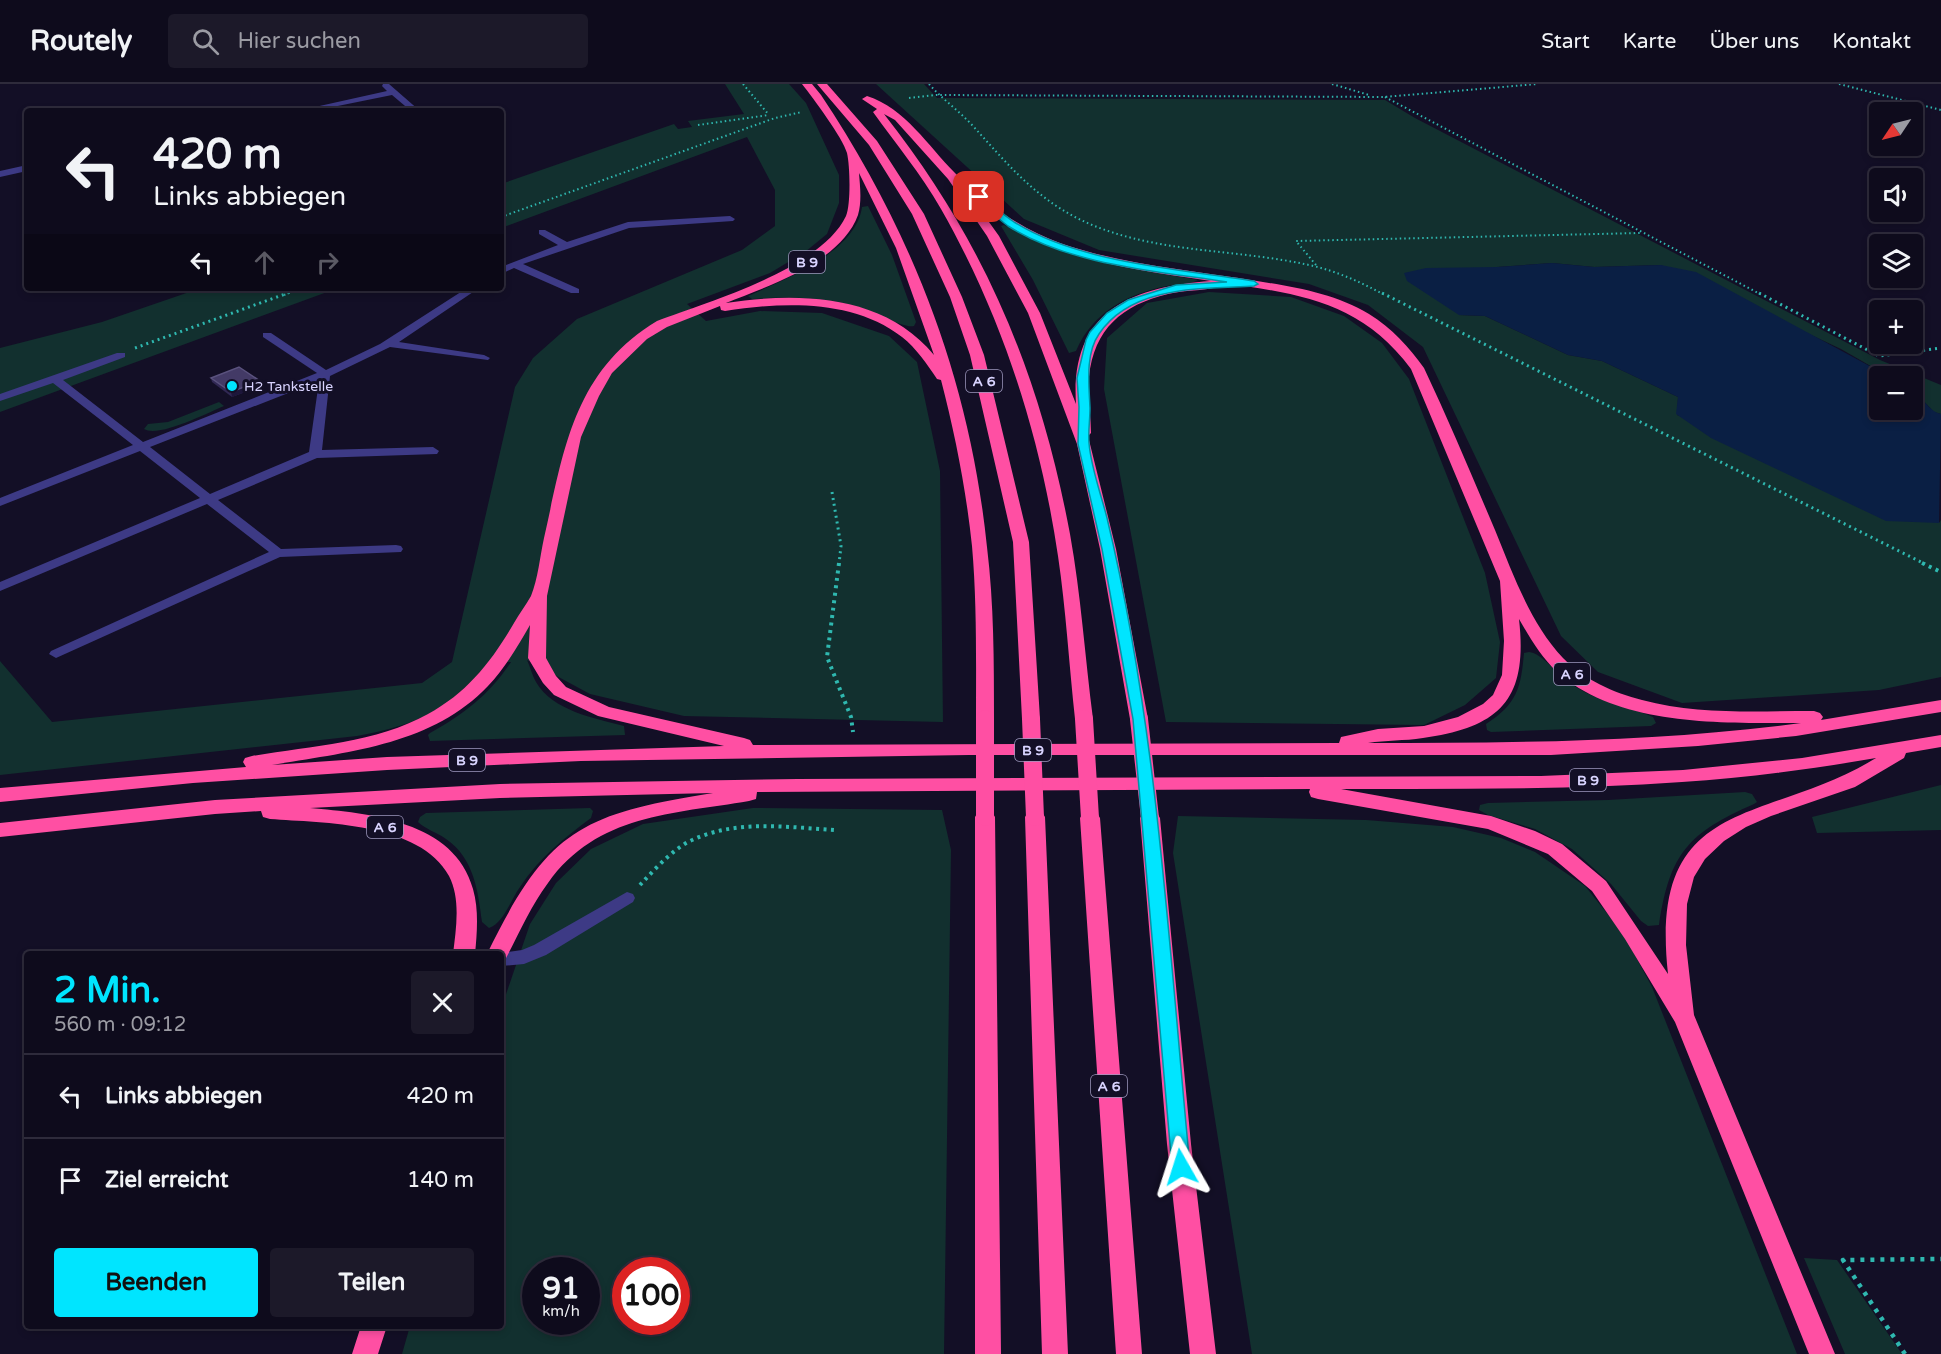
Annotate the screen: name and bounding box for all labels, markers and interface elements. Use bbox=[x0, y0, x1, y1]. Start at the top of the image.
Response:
search box bbox=[168, 14, 588, 68]
text: Routely bbox=[30, 24, 132, 58]
icon: search bbox=[189, 25, 222, 58]
text: Hier suchen bbox=[237, 28, 361, 54]
text: Start bbox=[1541, 29, 1590, 54]
text: Karte bbox=[1623, 29, 1676, 54]
text: Über uns bbox=[1709, 29, 1799, 54]
text: Kontakt bbox=[1832, 29, 1911, 54]
north arrow bbox=[1869, 102, 1923, 156]
map controls bbox=[1869, 102, 1923, 420]
text: 420 m bbox=[153, 129, 282, 180]
icon: left bbox=[54, 132, 132, 210]
button: sound bbox=[1869, 168, 1923, 222]
pin bbox=[953, 171, 1004, 222]
text: Links abbiegen bbox=[153, 180, 346, 213]
icon: arrive bbox=[962, 180, 995, 213]
button: layers bbox=[1869, 234, 1923, 288]
icon: left bbox=[185, 246, 218, 279]
icon: ahead bbox=[248, 246, 281, 279]
icon: right bbox=[311, 246, 344, 279]
road number: B 9 bbox=[789, 251, 825, 273]
button: + bbox=[1869, 300, 1923, 354]
button: − bbox=[1869, 366, 1923, 420]
road number: A 6 bbox=[966, 370, 1002, 392]
place label: H2 Tankstelle bbox=[244, 378, 333, 395]
marker: H2 Tankstelle bbox=[225, 379, 239, 393]
road number: A 6 bbox=[1554, 663, 1590, 685]
road number: B 9 bbox=[1015, 739, 1051, 761]
road number: B 9 bbox=[449, 749, 485, 771]
road number: B 9 bbox=[1570, 769, 1606, 791]
road number: A 6 bbox=[367, 816, 403, 838]
text: 2 Min. bbox=[54, 969, 161, 1012]
button: close bbox=[411, 971, 474, 1034]
text: 560 m · 09:12 bbox=[54, 1013, 186, 1037]
road number: A 6 bbox=[1091, 1075, 1127, 1097]
icon: left bbox=[54, 1080, 87, 1113]
text: Links abbiegen bbox=[105, 1083, 263, 1109]
text: 420 m bbox=[407, 1083, 474, 1109]
position arrow bbox=[1149, 1135, 1213, 1199]
icon: arrive bbox=[54, 1164, 87, 1197]
text: Ziel erreicht bbox=[105, 1167, 228, 1193]
text: 140 m bbox=[407, 1167, 474, 1193]
button: Beenden bbox=[54, 1248, 258, 1317]
button: Teilen bbox=[270, 1248, 474, 1317]
speed limit sign: 100 bbox=[612, 1257, 690, 1335]
text: 91 bbox=[542, 1270, 580, 1307]
text: km/h bbox=[542, 1302, 580, 1320]

